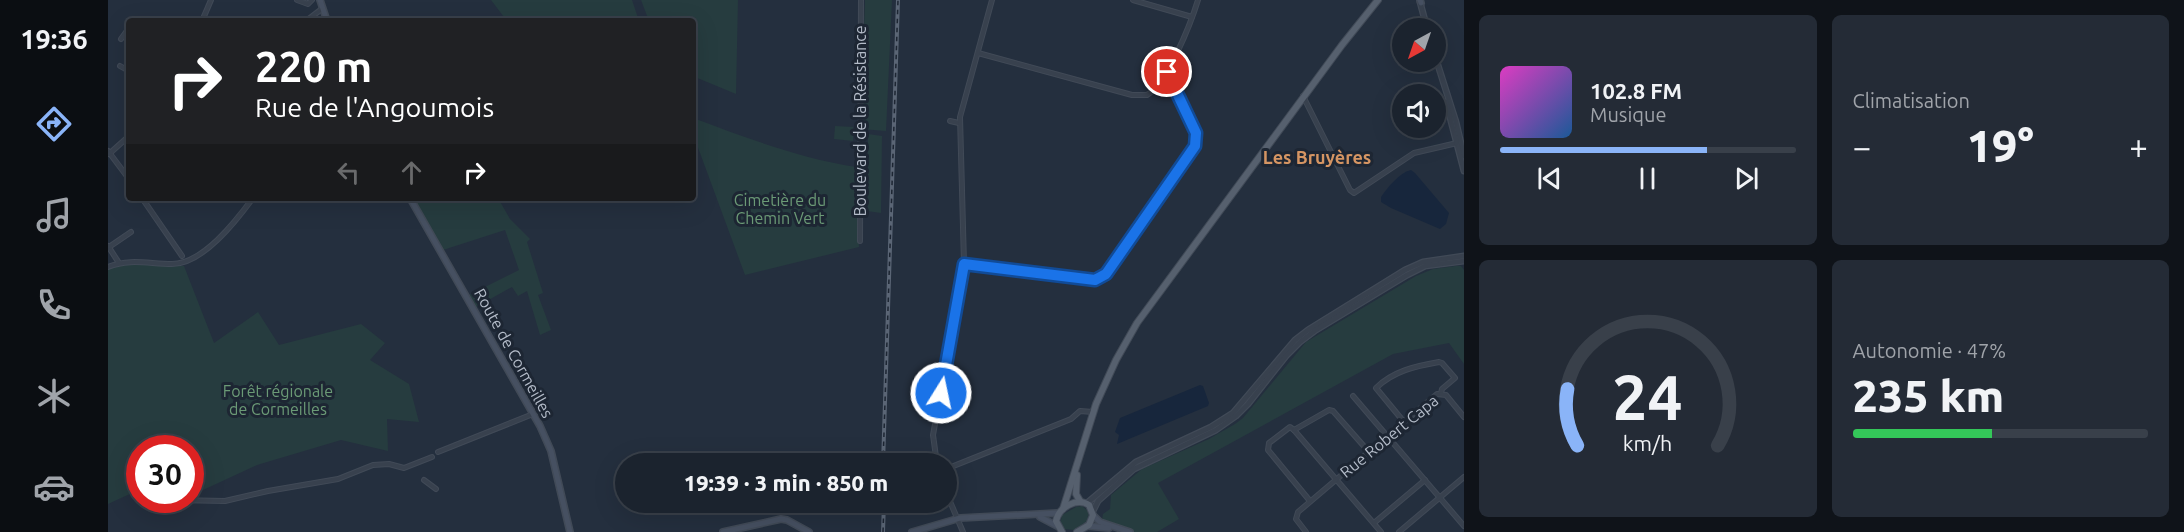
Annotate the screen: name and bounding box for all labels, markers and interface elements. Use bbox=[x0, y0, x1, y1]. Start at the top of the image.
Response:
north arrow bbox=[1392, 18, 1446, 72]
map controls bbox=[1392, 18, 1446, 138]
text: 19:36 bbox=[20, 24, 88, 54]
street label: Boulevard de la Résistance bbox=[851, 25, 869, 217]
icon: right bbox=[156, 42, 234, 120]
text: 220 m bbox=[255, 43, 372, 90]
pin bbox=[1141, 46, 1192, 97]
icon: arrive bbox=[1150, 55, 1183, 88]
text: 102.8 FM bbox=[1590, 78, 1682, 103]
button: sound bbox=[1392, 84, 1446, 138]
text: Climatisation bbox=[1853, 89, 1970, 112]
text: Rue de l'Angoumois bbox=[255, 92, 494, 122]
icon: directions bbox=[33, 103, 75, 145]
text: Musique bbox=[1590, 103, 1667, 126]
text: 19° bbox=[1967, 120, 2034, 171]
text: − bbox=[1853, 128, 1871, 165]
text: + bbox=[2129, 128, 2148, 165]
district label: Les Bruyères bbox=[1263, 147, 1371, 167]
icon: left bbox=[332, 156, 365, 189]
icon: ahead bbox=[395, 156, 428, 189]
icon: right bbox=[458, 156, 491, 189]
icon: previous bbox=[1533, 162, 1566, 195]
icon: pause bbox=[1631, 162, 1664, 195]
icon: next bbox=[1730, 162, 1763, 195]
park label: Cimetière du Chemin Vert bbox=[734, 191, 826, 227]
icon: music bbox=[33, 194, 75, 236]
icon: phone bbox=[33, 284, 75, 326]
street label: Route de Cormeilles bbox=[471, 285, 557, 421]
text: Autonomie · 47% bbox=[1853, 339, 2006, 362]
position arrow bbox=[909, 361, 973, 425]
text: 24 bbox=[1613, 362, 1683, 432]
text: 235 km bbox=[1853, 370, 2004, 421]
icon: climate bbox=[33, 375, 75, 417]
park label: Forêt régionale de Cormeilles bbox=[223, 382, 333, 418]
street label: Rue Robert Capa bbox=[1336, 391, 1442, 481]
text: km/h bbox=[1623, 431, 1672, 455]
speed limit sign: 30 bbox=[126, 435, 204, 513]
icon: car bbox=[33, 466, 75, 508]
text: 19:39 · 3 min · 850 m bbox=[684, 470, 888, 495]

